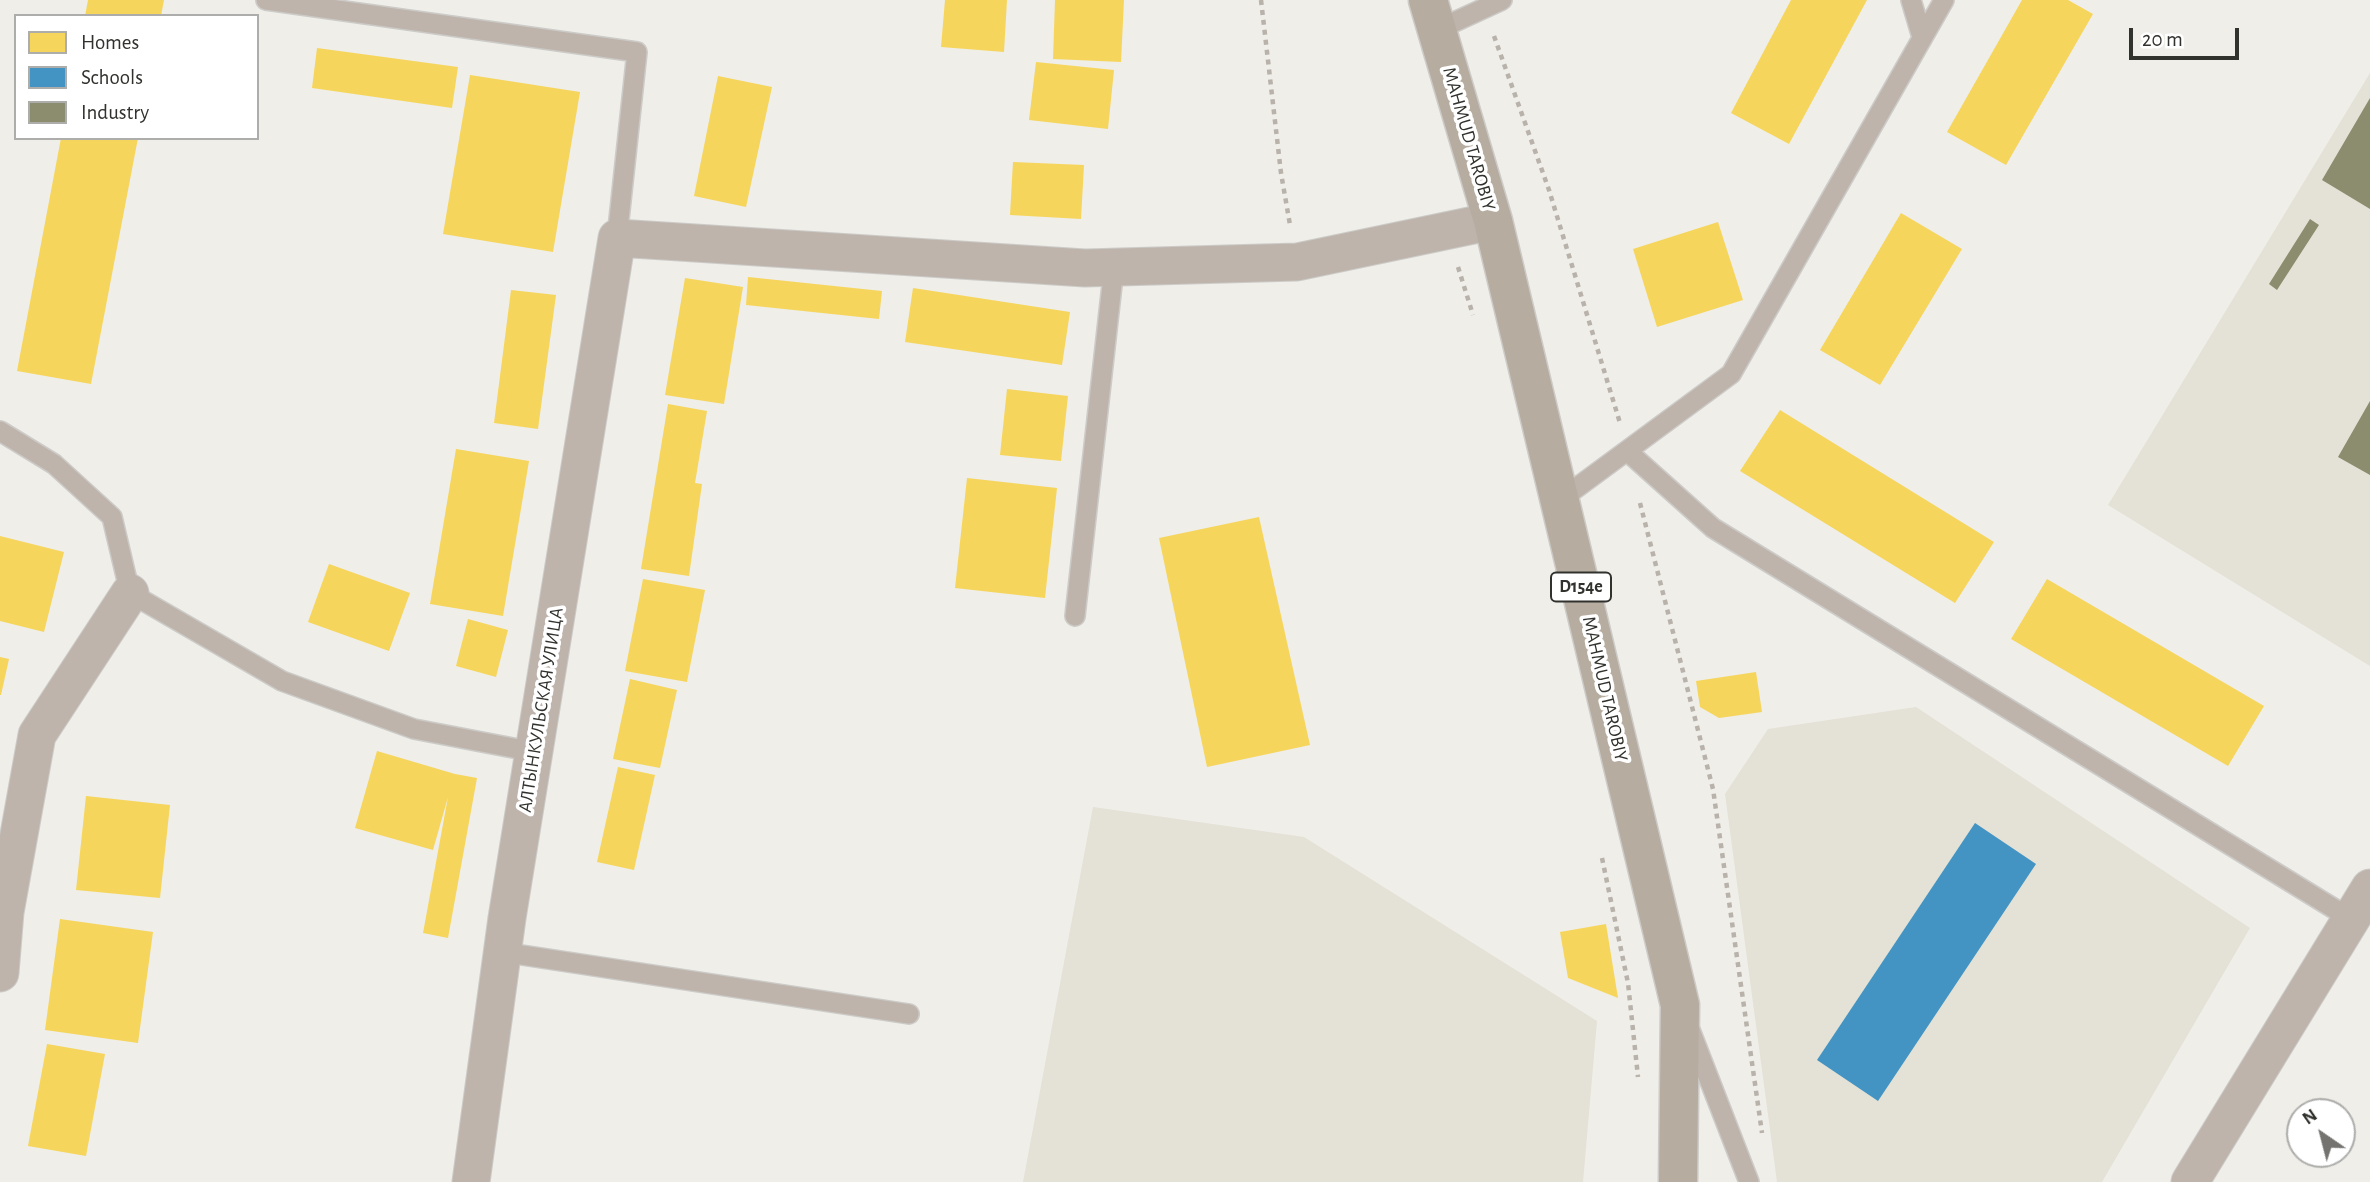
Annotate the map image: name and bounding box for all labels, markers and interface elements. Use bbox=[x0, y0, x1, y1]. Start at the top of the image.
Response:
legend bbox=[14, 14, 259, 140]
scale bar bbox=[2132, 14, 2242, 58]
text: 20 m bbox=[2142, 29, 2183, 50]
text: Homes bbox=[81, 32, 139, 53]
street label: MAHMUD TAROBIY bbox=[1438, 65, 1500, 213]
text: Schools bbox=[81, 67, 143, 88]
text: Industry bbox=[81, 102, 149, 123]
road number: D154e bbox=[1551, 572, 1611, 602]
street label: АЛТЫНКУЛЬСКАЯ УЛИЦА bbox=[514, 606, 568, 814]
street label: MAHMUD TAROBIY bbox=[1577, 614, 1633, 764]
north arrow bbox=[2286, 1098, 2356, 1168]
text: N bbox=[2299, 1105, 2321, 1129]

